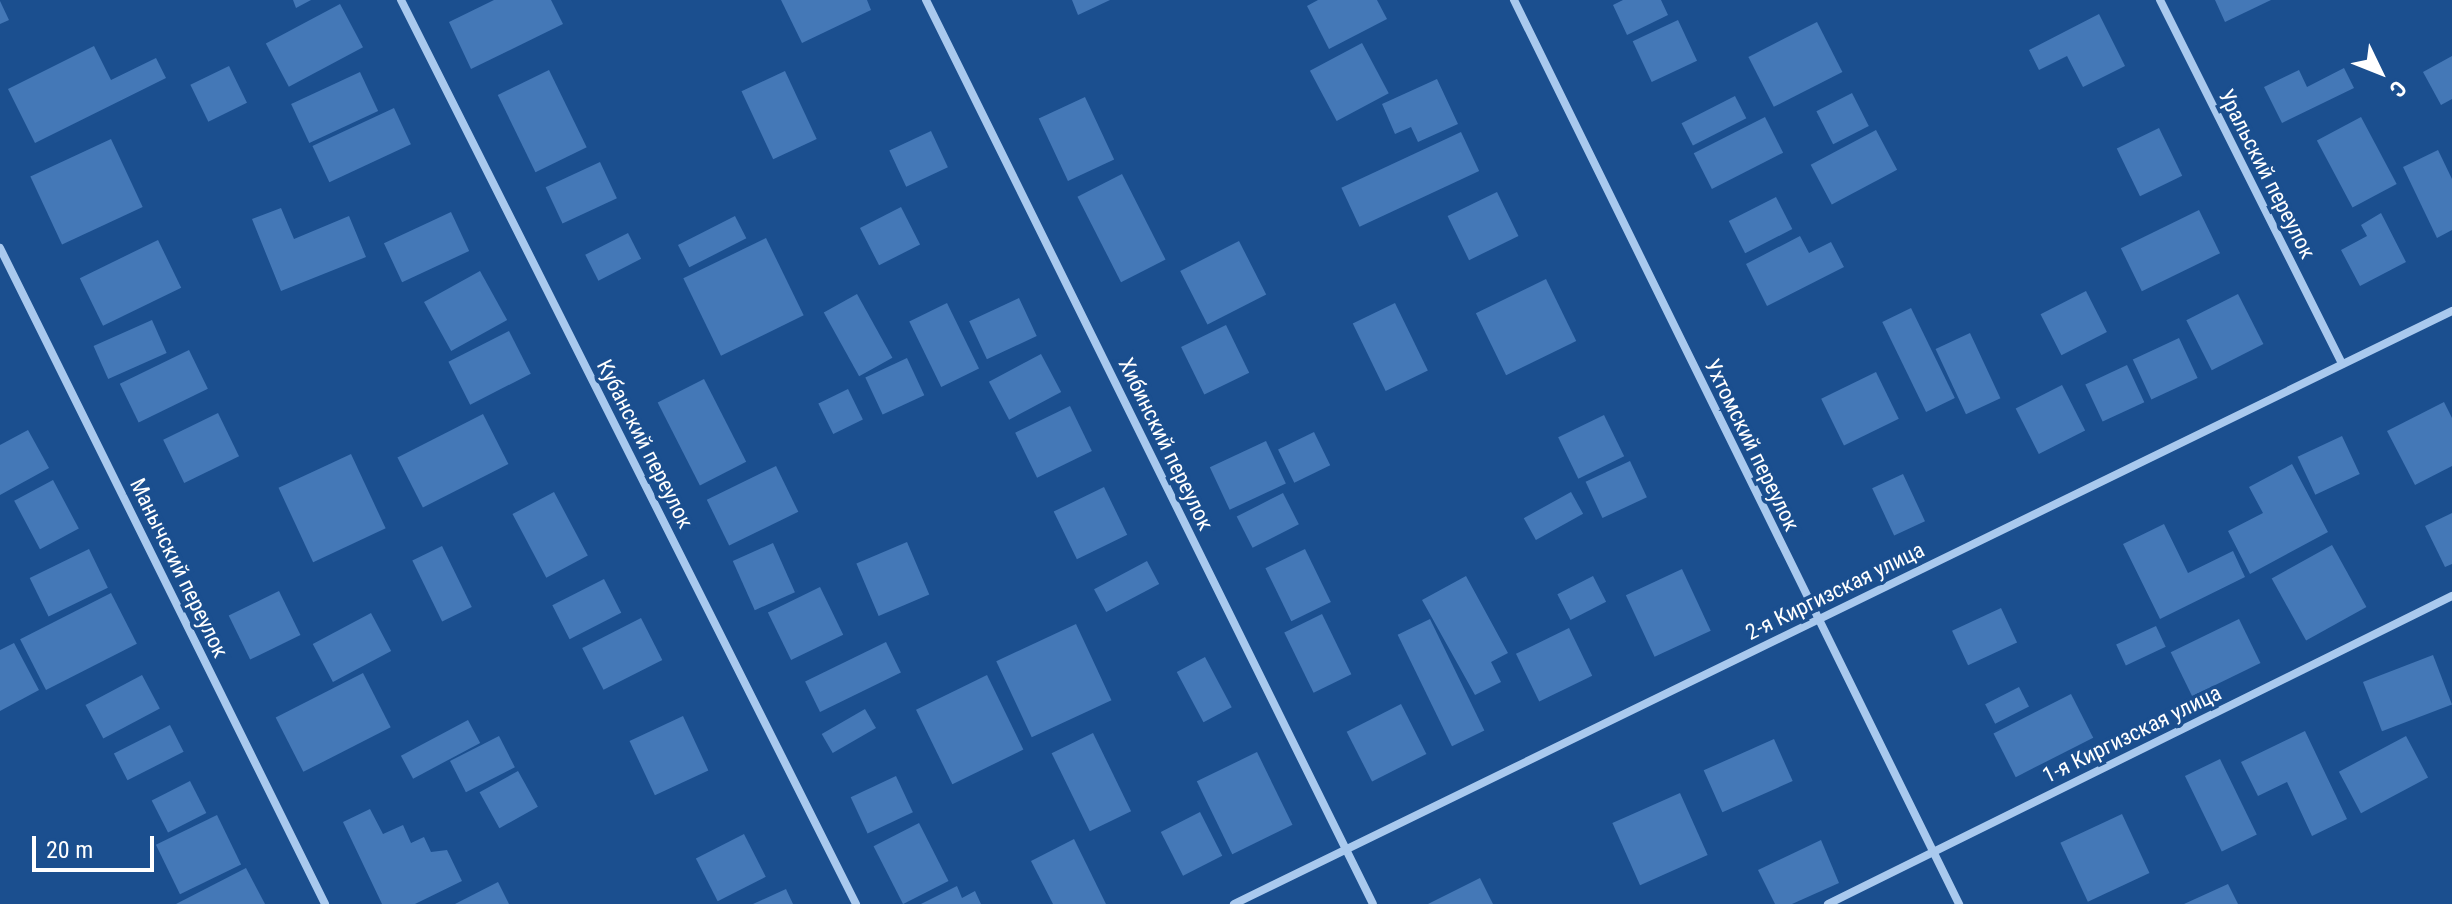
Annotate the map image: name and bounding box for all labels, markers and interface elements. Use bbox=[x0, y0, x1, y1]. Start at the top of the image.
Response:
north arrow bbox=[2340, 32, 2420, 112]
text: С bbox=[2385, 76, 2411, 102]
street label: Уральский переулок bbox=[2213, 85, 2321, 263]
street label: Хибинский переулок bbox=[1113, 354, 1219, 534]
street label: Кубанский переулок bbox=[591, 355, 699, 533]
street label: Ухтомский переулок bbox=[1699, 355, 1805, 535]
street label: Манычский переулок bbox=[124, 474, 234, 662]
street label: 2-я Киргизская улица bbox=[1741, 536, 1929, 646]
street label: 1-я Киргизская улица bbox=[2038, 679, 2226, 789]
scale bar bbox=[36, 820, 158, 870]
text: 20 m bbox=[46, 836, 93, 864]

